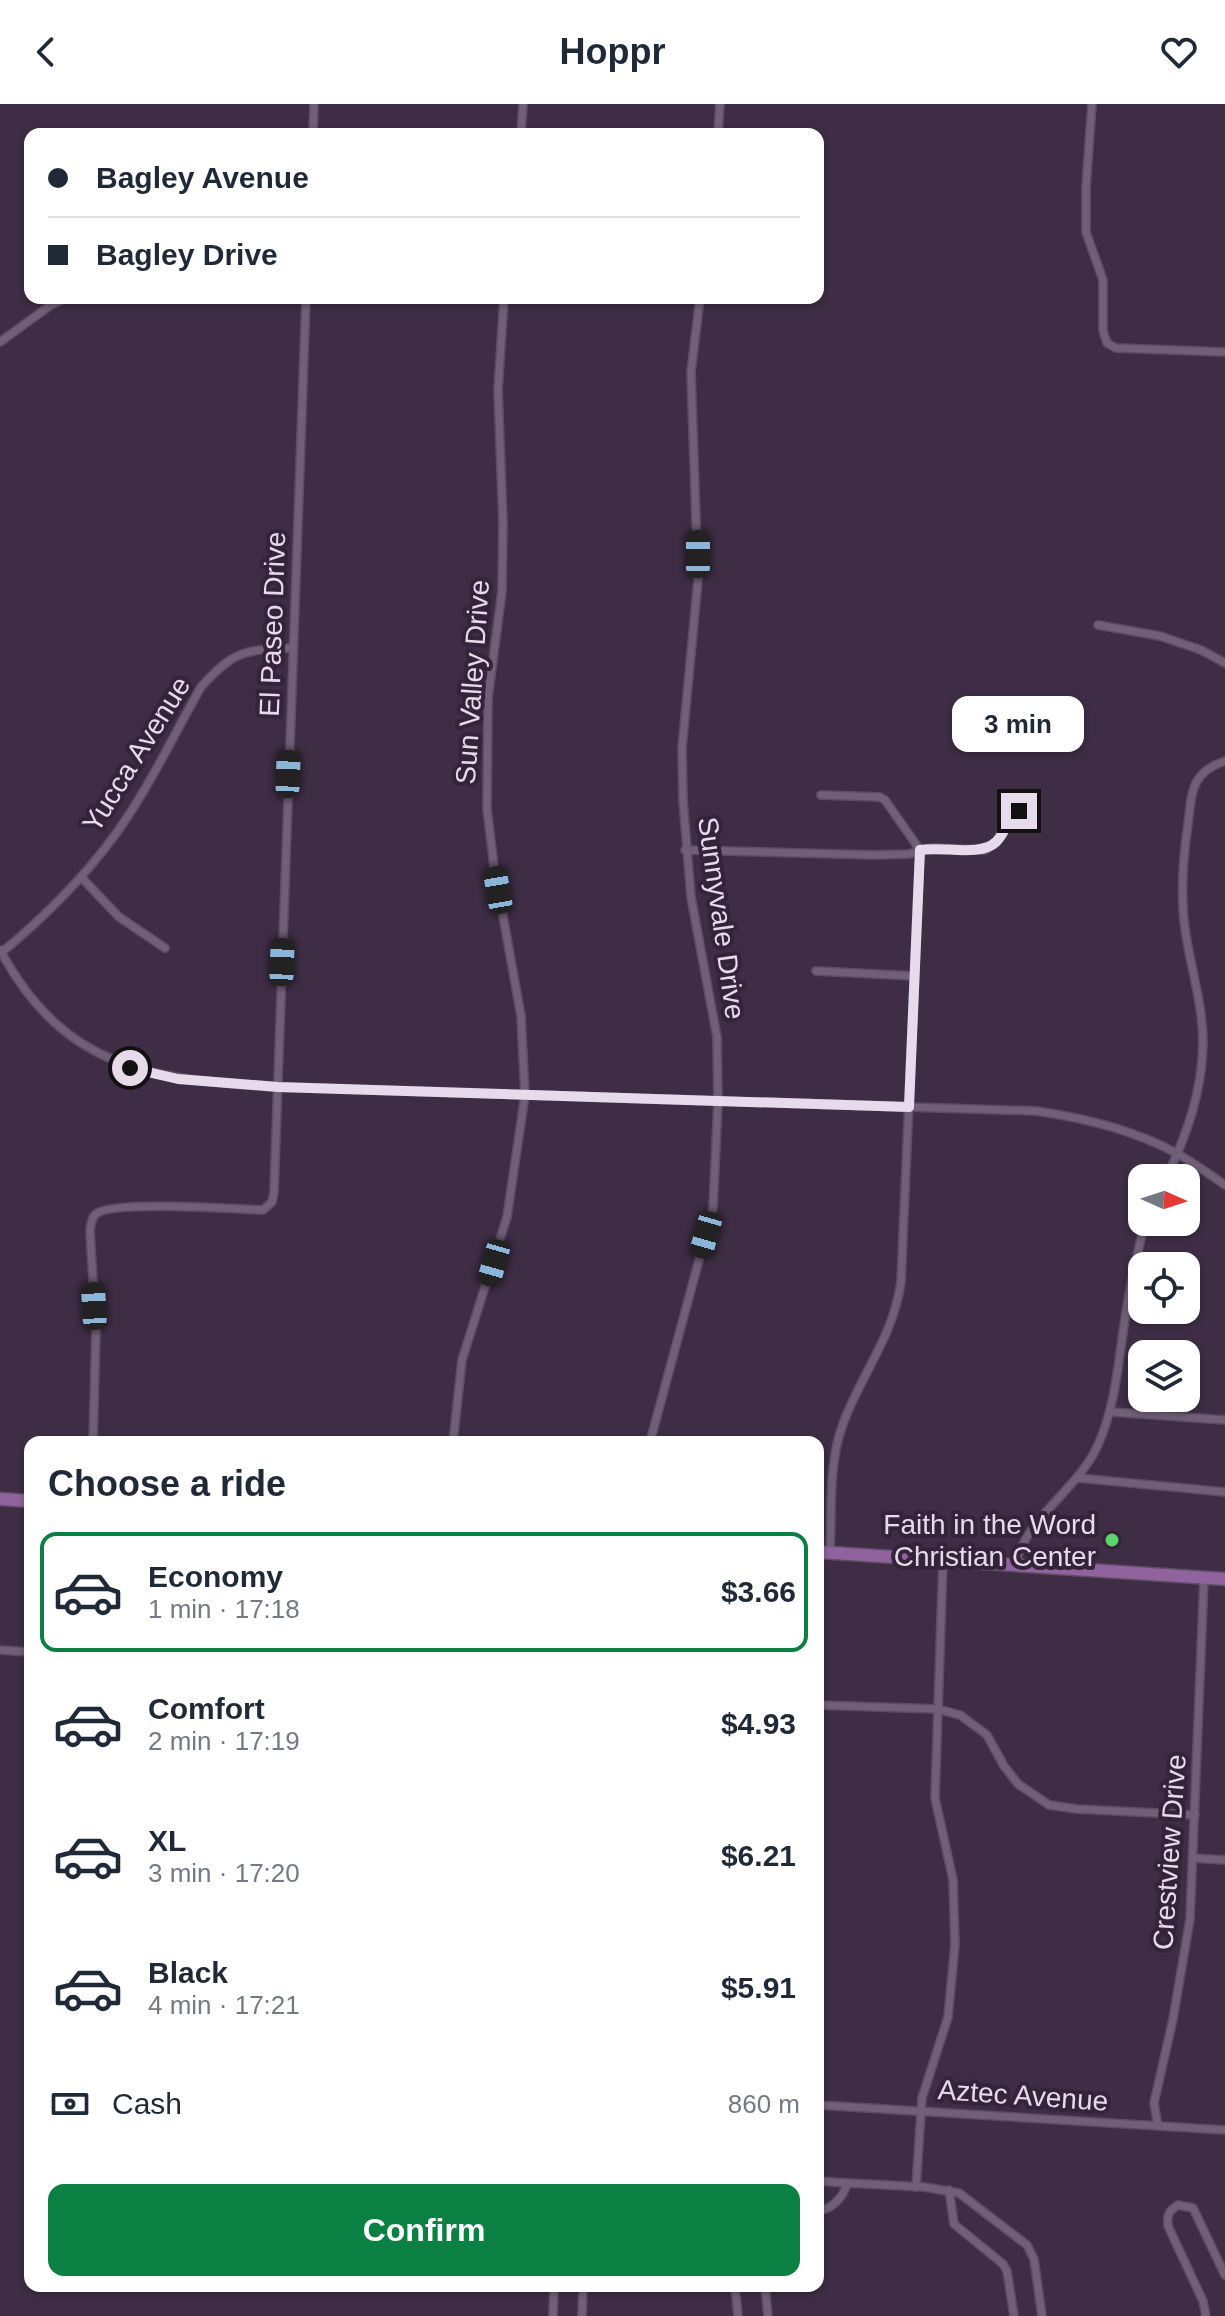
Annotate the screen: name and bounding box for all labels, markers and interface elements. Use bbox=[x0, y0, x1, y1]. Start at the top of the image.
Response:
icon: back bbox=[24, 30, 68, 74]
icon: heart bbox=[1157, 30, 1201, 74]
text: Hoppr bbox=[560, 31, 665, 72]
text: Bagley Avenue bbox=[96, 161, 309, 194]
text: Bagley Drive bbox=[96, 238, 278, 271]
car bbox=[686, 530, 710, 578]
street label: El Paseo Drive bbox=[254, 531, 291, 717]
street label: Sun Valley Drive bbox=[450, 579, 495, 785]
street label: Yucca Avenue bbox=[76, 671, 196, 838]
callout: 3 min bbox=[953, 695, 1085, 751]
text: 3 min bbox=[984, 709, 1052, 739]
car bbox=[275, 750, 301, 798]
route end bbox=[1001, 793, 1037, 829]
street label: Sunnyvale Drive bbox=[692, 815, 751, 1021]
car bbox=[482, 864, 514, 916]
car bbox=[269, 938, 295, 986]
route start bbox=[112, 1050, 148, 1086]
north arrow bbox=[1128, 1164, 1200, 1236]
map controls bbox=[1128, 1164, 1200, 1412]
car bbox=[688, 1209, 724, 1261]
car bbox=[476, 1237, 512, 1289]
button: locate bbox=[1128, 1252, 1200, 1324]
car bbox=[81, 1281, 107, 1331]
button: layers bbox=[1128, 1340, 1200, 1412]
text: Choose a ride bbox=[48, 1463, 286, 1504]
place label: Faith in the Word Christian Center bbox=[883, 1509, 1096, 1572]
marker: Faith in the Word Christian Center bbox=[1103, 1531, 1121, 1549]
icon: car bbox=[52, 1556, 124, 1628]
text: Economy bbox=[148, 1560, 283, 1593]
text: $3.66 bbox=[721, 1575, 796, 1608]
text: 1 min · 17:18 bbox=[148, 1594, 300, 1624]
icon: car bbox=[52, 1688, 124, 1760]
text: Comfort bbox=[148, 1692, 265, 1725]
text: $4.93 bbox=[721, 1707, 796, 1740]
text: 2 min · 17:19 bbox=[148, 1726, 300, 1756]
street label: Crestview Drive bbox=[1147, 1753, 1192, 1951]
icon: car bbox=[52, 1820, 124, 1892]
text: XL bbox=[148, 1824, 186, 1857]
text: $6.21 bbox=[721, 1839, 796, 1872]
text: 3 min · 17:20 bbox=[148, 1858, 300, 1888]
icon: car bbox=[52, 1952, 124, 2024]
text: Black bbox=[148, 1956, 228, 1989]
text: $5.91 bbox=[721, 1971, 796, 2004]
text: 4 min · 17:21 bbox=[148, 1990, 300, 2020]
street label: Aztec Avenue bbox=[937, 2074, 1109, 2117]
icon: cash bbox=[48, 2082, 92, 2126]
text: Cash bbox=[112, 2087, 182, 2120]
text: 860 m bbox=[728, 2089, 800, 2119]
button: Confirm bbox=[48, 2184, 800, 2276]

